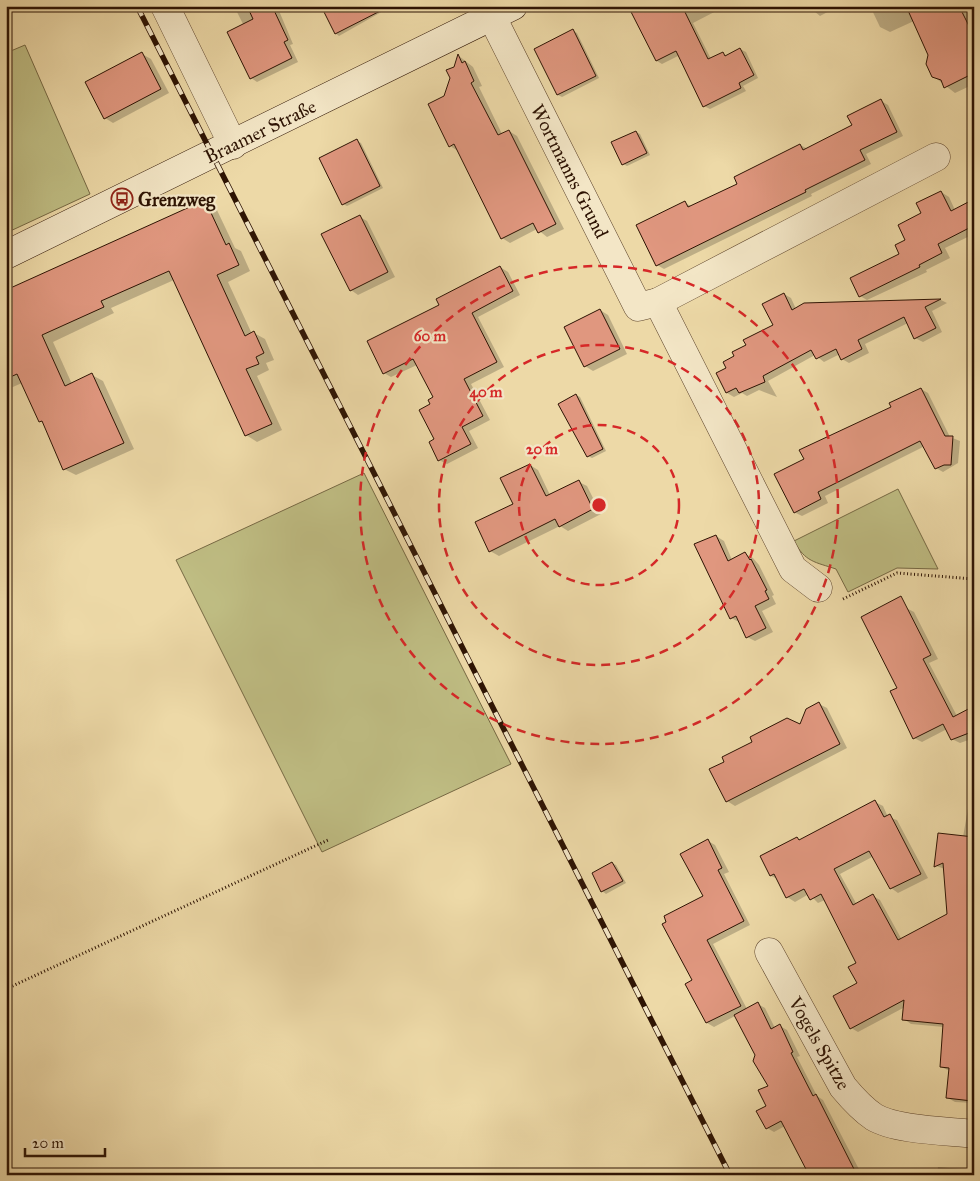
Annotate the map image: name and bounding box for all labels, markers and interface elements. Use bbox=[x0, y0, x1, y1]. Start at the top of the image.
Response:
street label: Braamer Straße bbox=[201, 95, 320, 168]
street label: Wortmanns Grund bbox=[526, 100, 613, 243]
bus stop icon: Grenzweg bbox=[110, 187, 134, 211]
place label: Grenzweg bbox=[138, 188, 216, 212]
text: 60 m bbox=[414, 327, 447, 345]
text: 40 m bbox=[470, 383, 503, 402]
text: 20 m bbox=[526, 440, 558, 458]
centre of rings bbox=[590, 496, 608, 514]
street label: Vogels Spitze bbox=[782, 992, 855, 1094]
scale bar bbox=[25, 1126, 105, 1158]
text: 20 m bbox=[32, 1134, 64, 1152]

